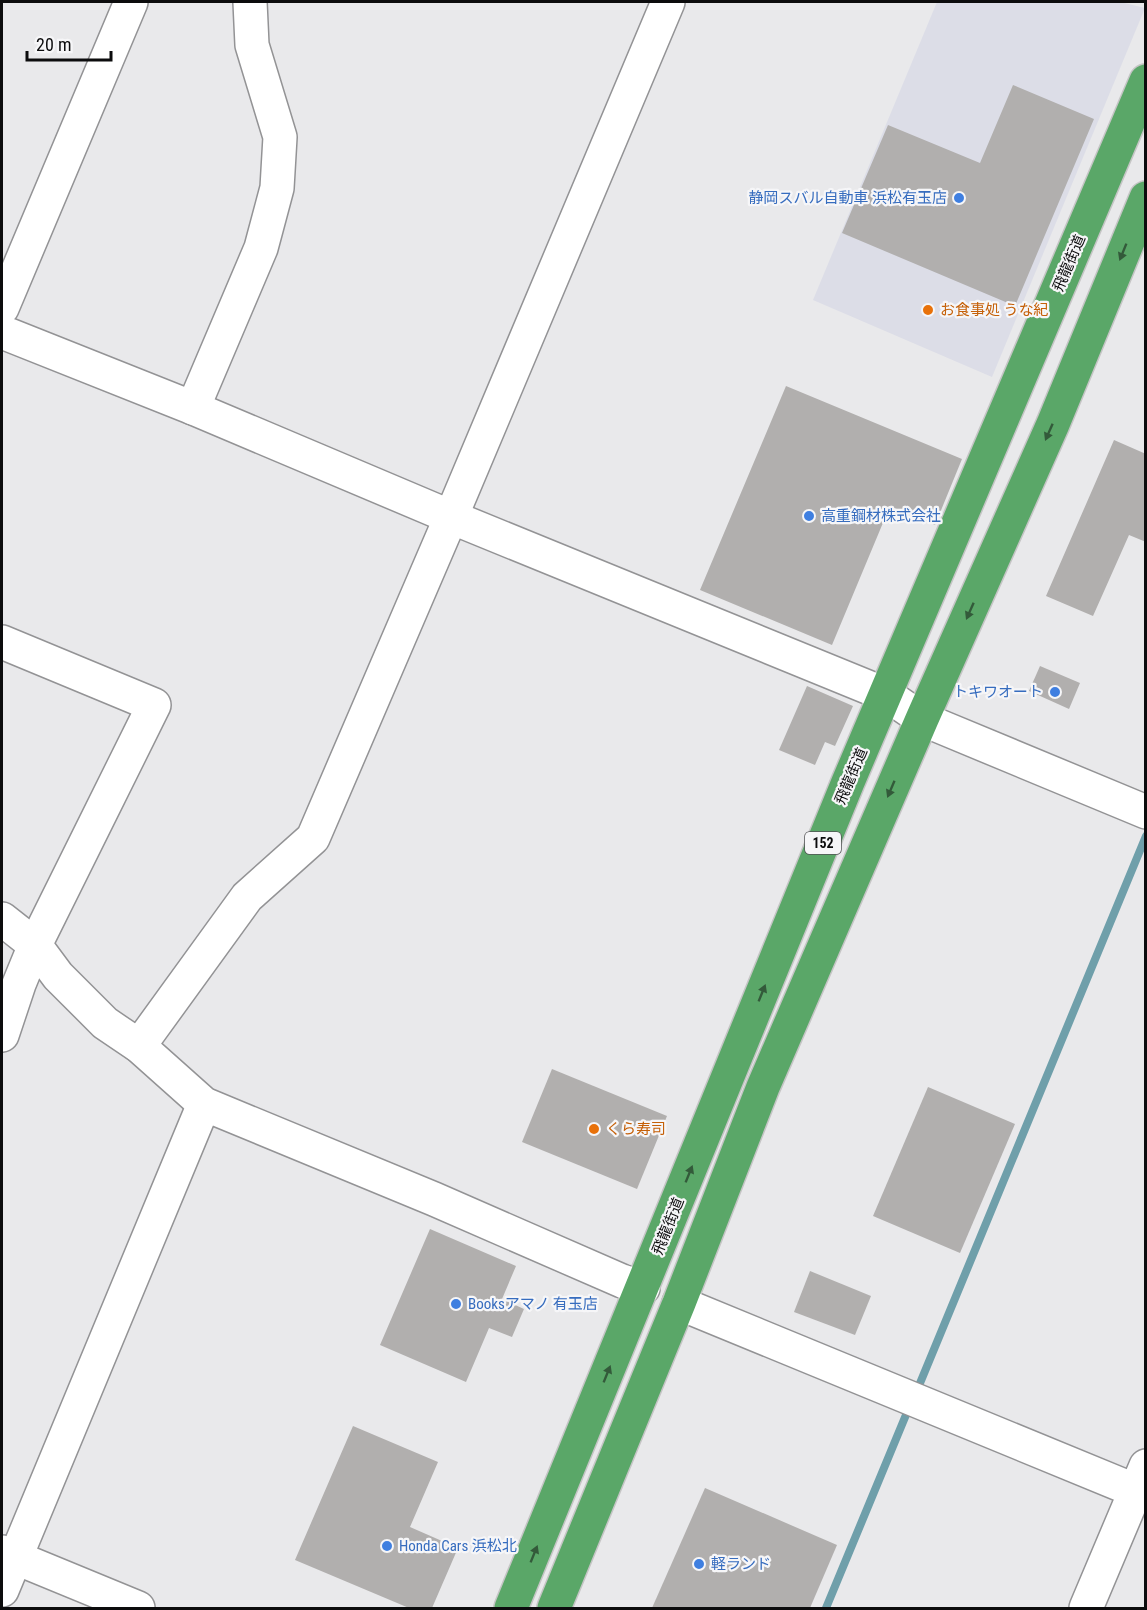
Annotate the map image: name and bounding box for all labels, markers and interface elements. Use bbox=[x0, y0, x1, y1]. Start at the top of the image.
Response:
scale bar bbox=[27, 24, 111, 62]
text: 20 m bbox=[36, 34, 71, 55]
place label: 静岡スバル自動車 浜松有玉店 bbox=[749, 189, 947, 207]
marker: 静岡スバル自動車 浜松有玉店 bbox=[952, 191, 966, 205]
street label: 飛龍街道 bbox=[1049, 232, 1089, 294]
one-way arrow bbox=[1118, 243, 1127, 261]
place label: お食事処 うな紀 bbox=[940, 301, 1048, 319]
marker: お食事処 うな紀 bbox=[921, 303, 935, 317]
one-way arrow bbox=[1045, 424, 1054, 441]
place label: 高重鋼材株式会社 bbox=[821, 507, 941, 525]
marker: 高重鋼材株式会社 bbox=[802, 509, 816, 523]
one-way arrow bbox=[965, 602, 975, 620]
place label: トキワオート bbox=[953, 683, 1043, 701]
marker: トキワオート bbox=[1048, 685, 1062, 699]
street label: 飛龍街道 bbox=[831, 745, 871, 807]
one-way arrow bbox=[886, 780, 896, 798]
road number: 152 bbox=[805, 832, 841, 854]
one-way arrow bbox=[758, 984, 767, 1002]
place label: くら寿司 bbox=[606, 1120, 666, 1138]
marker: くら寿司 bbox=[587, 1122, 601, 1136]
one-way arrow bbox=[685, 1165, 694, 1183]
street label: 飛龍街道 bbox=[648, 1195, 688, 1257]
place label: Booksアマノ 有玉店 bbox=[468, 1295, 598, 1313]
marker: Booksアマノ 有玉店 bbox=[449, 1297, 463, 1311]
one-way arrow bbox=[603, 1365, 612, 1383]
place label: Honda Cars 浜松北 bbox=[399, 1537, 517, 1555]
marker: Honda Cars 浜松北 bbox=[380, 1539, 394, 1553]
one-way arrow bbox=[529, 1545, 539, 1563]
place label: 軽ランド bbox=[711, 1555, 771, 1573]
marker: 軽ランド bbox=[692, 1557, 706, 1571]

